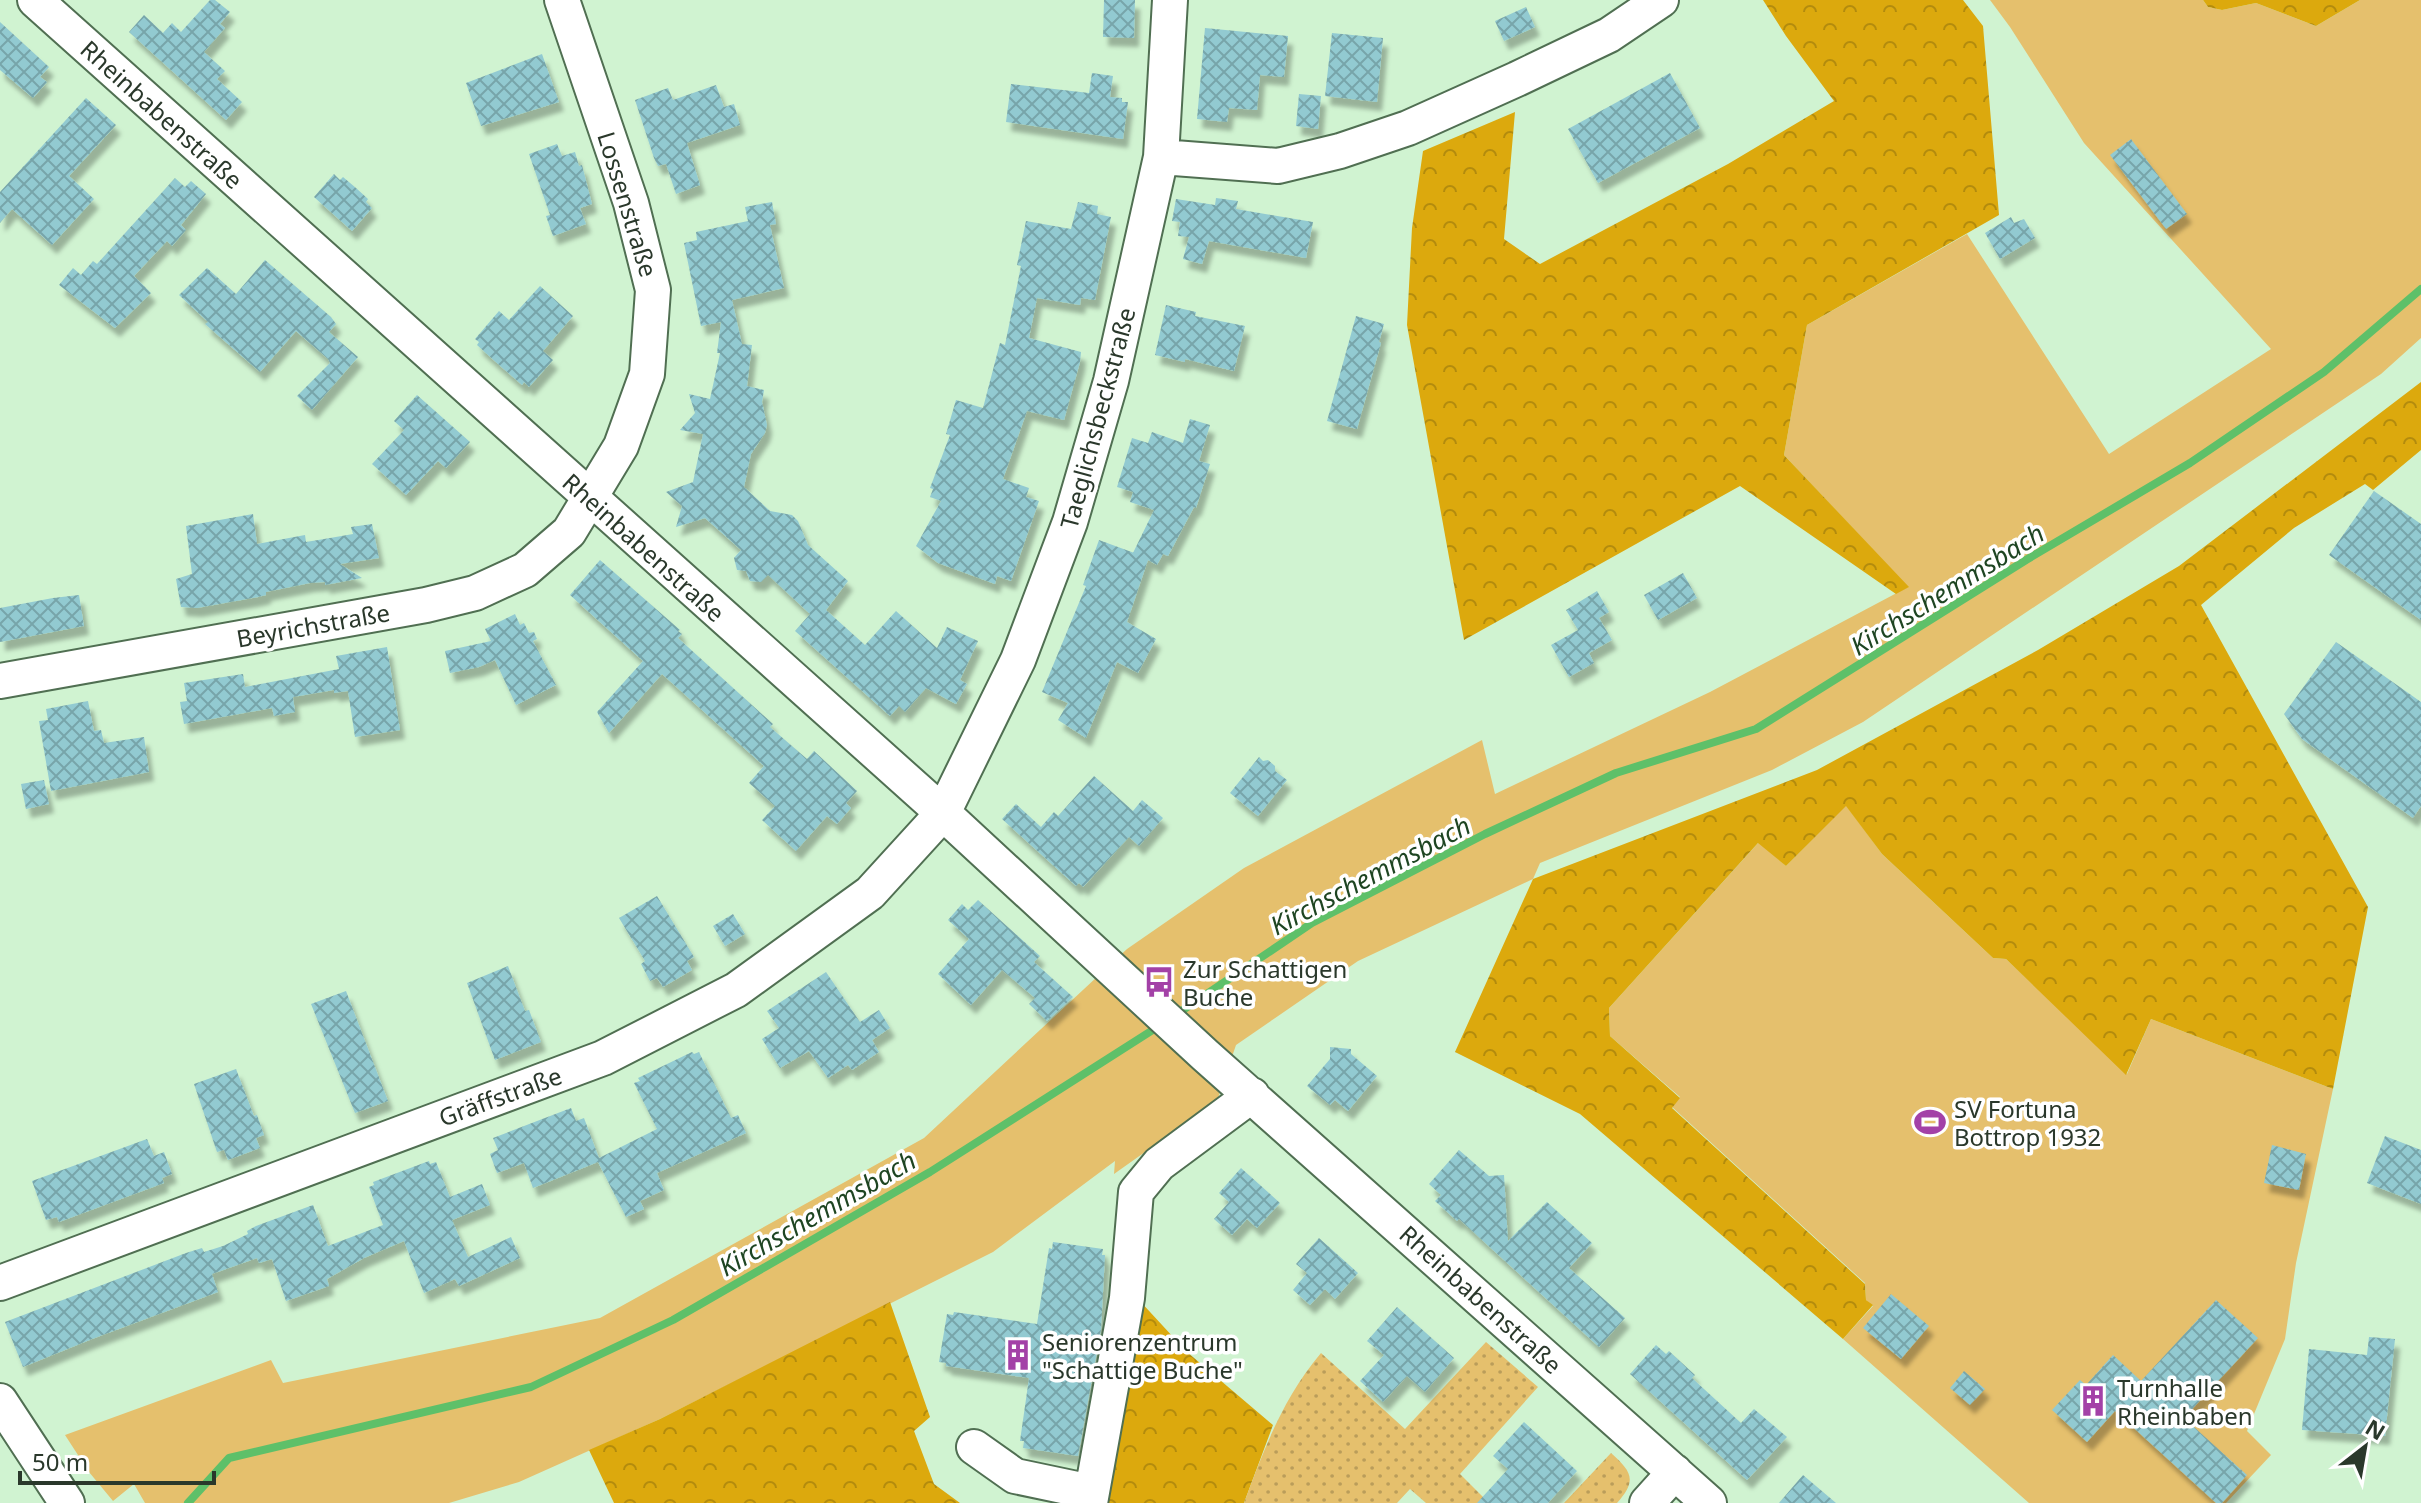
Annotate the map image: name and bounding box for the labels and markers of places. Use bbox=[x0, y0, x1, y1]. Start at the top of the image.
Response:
place label: Zur Schattigen Buche bbox=[1183, 952, 1347, 1013]
bus stop icon: Zur Schattigen Buche bbox=[1142, 965, 1176, 999]
place label: SV Fortuna Bottrop 1932 bbox=[1954, 1092, 2101, 1153]
sports icon: SV Fortuna Bottrop 1932 bbox=[1913, 1105, 1947, 1139]
place label: Seniorenzentrum "Schattige Buche" bbox=[1042, 1325, 1243, 1386]
building icon: Seniorenzentrum "Schattige Buche" bbox=[1001, 1338, 1035, 1372]
place label: Turnhalle Rheinbaben bbox=[2117, 1371, 2253, 1432]
building icon: Turnhalle Rheinbaben bbox=[2076, 1384, 2110, 1418]

